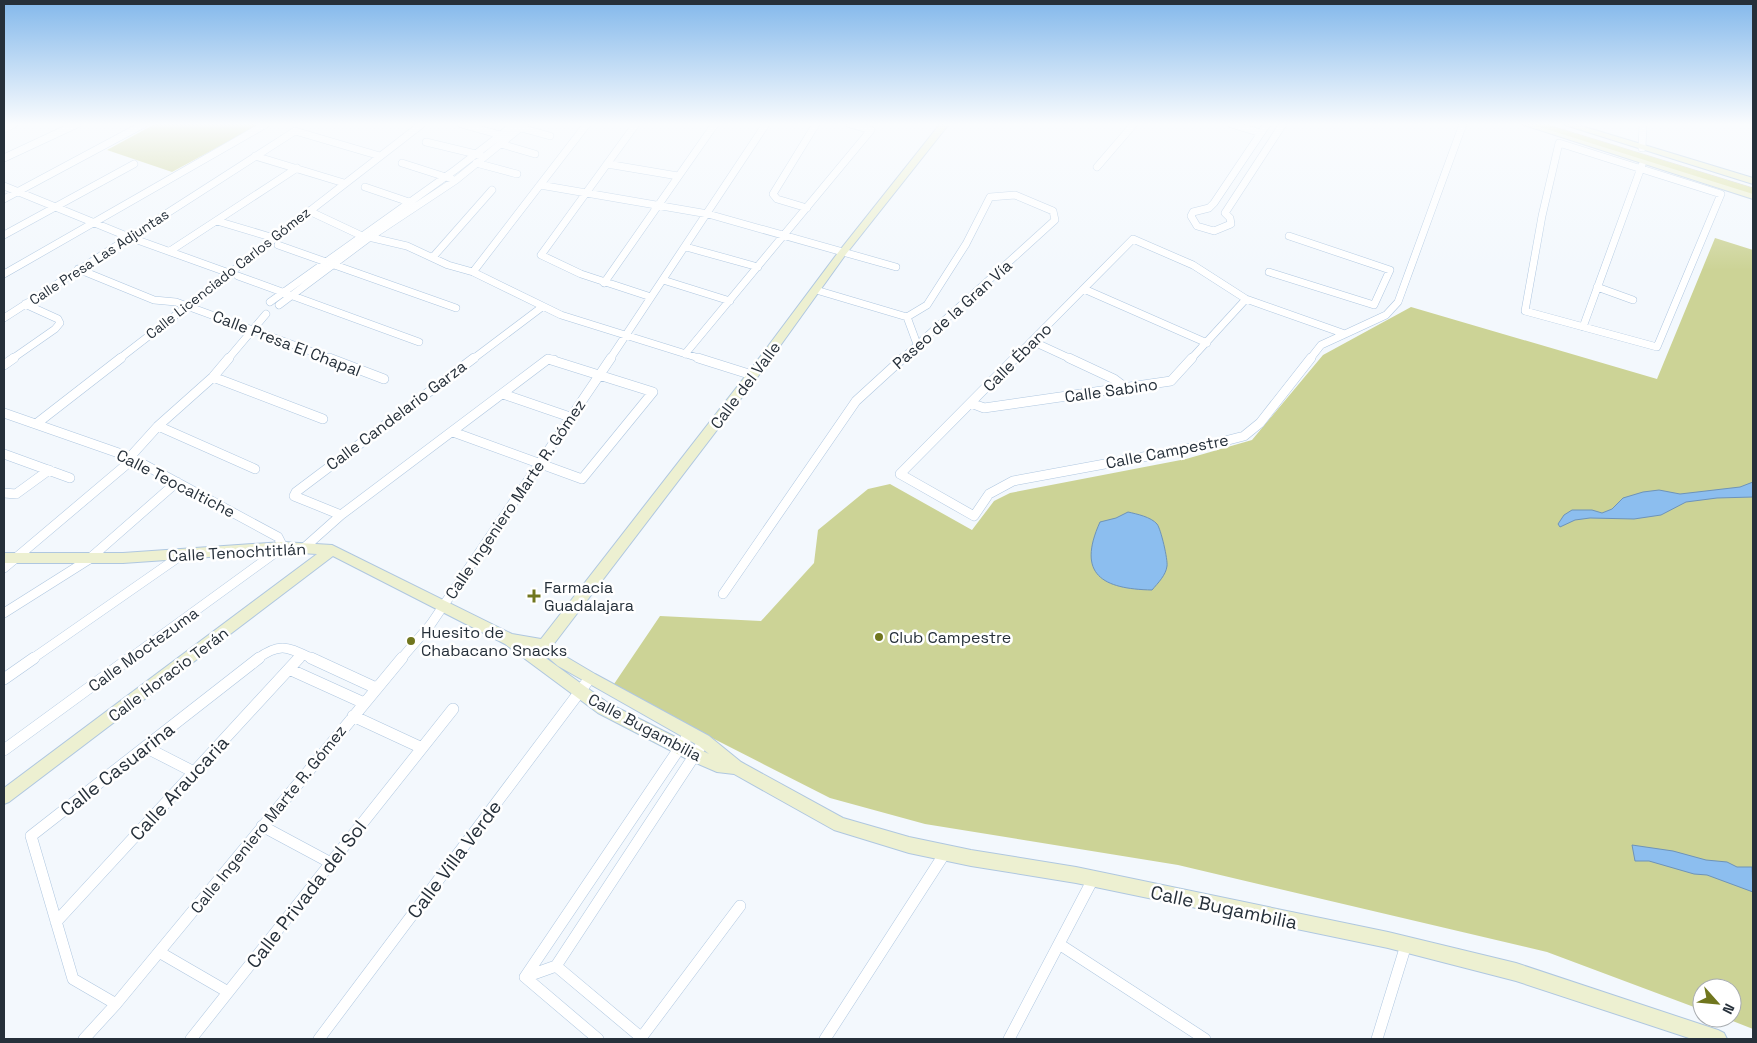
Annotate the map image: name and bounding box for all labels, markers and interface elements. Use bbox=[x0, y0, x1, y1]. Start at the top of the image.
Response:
street label: Calle Licenciado Carlos Gómez bbox=[142, 203, 314, 343]
street label: Calle Presa Las Adjuntas bbox=[26, 205, 172, 309]
street label: Paseo de la Gran Vía bbox=[888, 255, 1017, 374]
street label: Calle Presa El Chapal bbox=[210, 306, 364, 381]
street label: Calle Ébano bbox=[978, 318, 1056, 396]
street label: Calle del Valle bbox=[706, 337, 785, 433]
street label: Calle Candelario Garza bbox=[322, 356, 471, 475]
street label: Calle Sabino bbox=[1063, 374, 1159, 407]
street label: Calle Ingeniero Marte R. Gómez bbox=[441, 395, 590, 603]
street label: Calle Campestre bbox=[1104, 429, 1230, 474]
street label: Calle Teocaltiche bbox=[113, 444, 239, 522]
street label: Calle Tenochtitlán bbox=[167, 538, 307, 567]
place label: Farmacia Guadalajara bbox=[544, 577, 634, 616]
marker: Farmacia Guadalajara bbox=[528, 590, 540, 602]
street label: Calle Moctezuma bbox=[84, 602, 203, 696]
street label: Calle Horacio Terán bbox=[104, 622, 233, 726]
place label: Huesito de Chabacano Snacks bbox=[421, 622, 567, 661]
place label: Club Campestre bbox=[889, 627, 1011, 648]
marker: Club Campestre bbox=[873, 631, 885, 643]
marker: Huesito de Chabacano Snacks bbox=[405, 635, 417, 647]
street label: Calle Bugambilia bbox=[584, 689, 705, 766]
street label: Calle Casuarina bbox=[55, 717, 180, 822]
street label: Calle Ingeniero Marte R. Gómez bbox=[186, 721, 351, 918]
street label: Calle Araucaria bbox=[124, 731, 234, 846]
street label: Calle Villa Verde bbox=[402, 795, 507, 924]
street label: Calle Privada del Sol bbox=[241, 815, 372, 974]
street label: Calle Bugambilia bbox=[1148, 880, 1300, 935]
north arrow bbox=[1692, 978, 1742, 1028]
text: N bbox=[1718, 1001, 1739, 1017]

